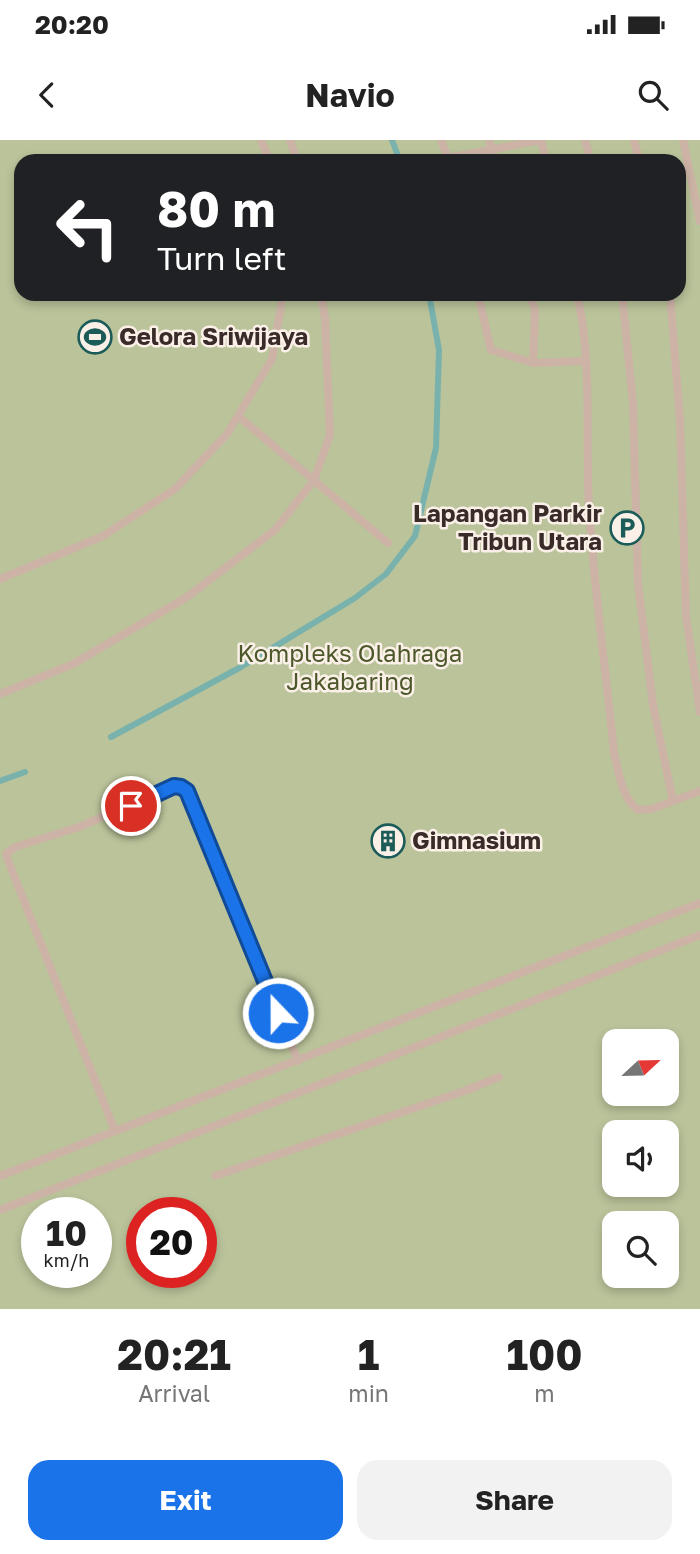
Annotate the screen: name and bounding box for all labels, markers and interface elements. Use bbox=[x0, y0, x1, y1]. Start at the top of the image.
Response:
text: 20:20 bbox=[35, 9, 109, 40]
icon: back bbox=[28, 76, 66, 114]
text: Navio bbox=[305, 76, 395, 114]
icon: search bbox=[634, 76, 672, 114]
text: 80 m bbox=[157, 179, 275, 238]
icon: left bbox=[42, 182, 133, 273]
text: Turn left bbox=[157, 239, 286, 277]
sports icon: Gelora Sriwijaya bbox=[76, 318, 114, 356]
place label: Gelora Sriwijaya bbox=[119, 321, 308, 350]
place label: Lapangan Parkir Tribun Utara bbox=[413, 498, 602, 555]
parking icon: Lapangan Parkir Tribun Utara bbox=[608, 509, 646, 547]
park label: Kompleks Olahraga Jakabaring bbox=[238, 638, 462, 695]
pin bbox=[101, 776, 161, 836]
icon: arrive bbox=[112, 787, 150, 825]
building icon: Gimnasium bbox=[369, 822, 407, 860]
place label: Gimnasium bbox=[412, 825, 541, 854]
position arrow bbox=[241, 976, 315, 1050]
north arrow bbox=[602, 1029, 679, 1106]
map controls bbox=[602, 1029, 679, 1288]
button: sound bbox=[602, 1120, 679, 1197]
speed limit sign: 20 bbox=[126, 1197, 217, 1288]
button: search bbox=[602, 1211, 679, 1288]
text: 10 bbox=[46, 1212, 87, 1254]
text: km/h bbox=[44, 1249, 89, 1271]
text: 20:21 bbox=[117, 1329, 231, 1379]
text: 1 bbox=[358, 1329, 380, 1379]
text: 100 bbox=[506, 1329, 583, 1379]
text: Arrival bbox=[138, 1379, 210, 1407]
text: min bbox=[348, 1379, 389, 1407]
text: m bbox=[534, 1379, 555, 1407]
button: Exit bbox=[28, 1460, 343, 1540]
button: Share bbox=[357, 1460, 672, 1540]

